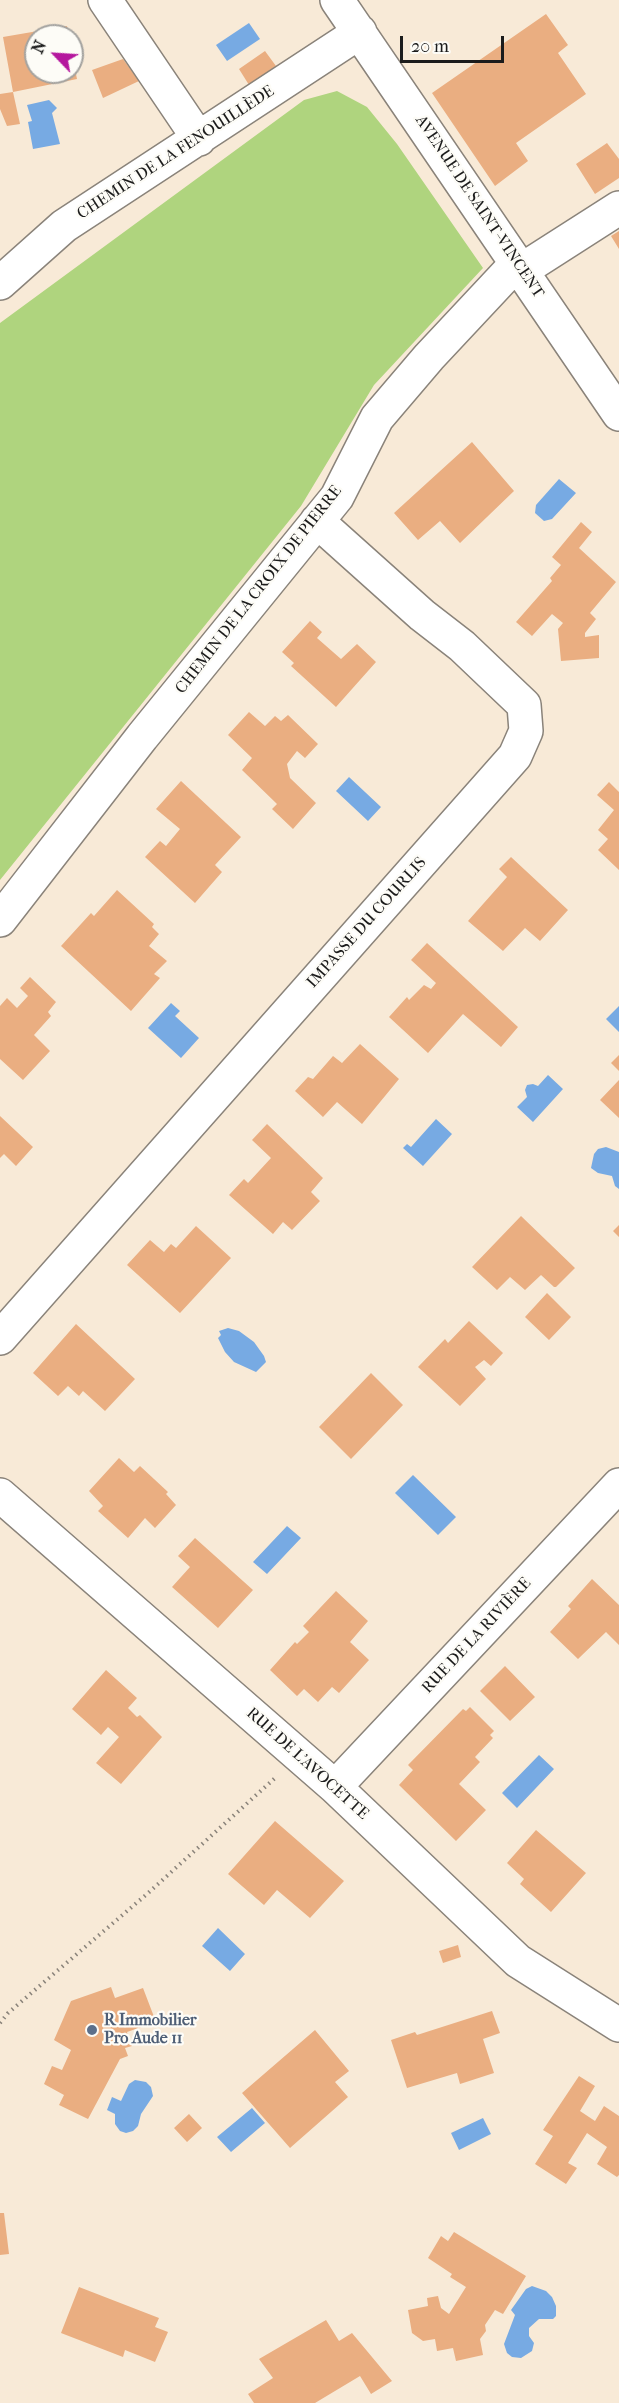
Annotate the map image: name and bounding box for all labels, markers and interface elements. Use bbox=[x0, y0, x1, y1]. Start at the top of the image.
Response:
north arrow bbox=[24, 24, 84, 84]
scale bar bbox=[403, 24, 506, 62]
text: 20 m bbox=[411, 36, 449, 57]
text: N bbox=[28, 38, 50, 57]
street label: CHEMIN DE LA FENOUILLÈDE bbox=[74, 82, 278, 224]
street label: AVENUE DE SAINT-VINCENT bbox=[410, 112, 548, 302]
street label: CHEMIN DE LA CROIX DE PIERRE bbox=[172, 482, 346, 698]
street label: IMPASSE DU COURLIS bbox=[303, 854, 431, 992]
street label: RUE DE LA RIVIÈRE bbox=[418, 1574, 536, 1698]
street label: RUE DE L'AVOCETTE bbox=[242, 1704, 372, 1824]
place label: R Immobilier Pro Aude 11 bbox=[104, 2011, 197, 2049]
marker: R Immobilier Pro Aude 11 bbox=[85, 2023, 99, 2037]

